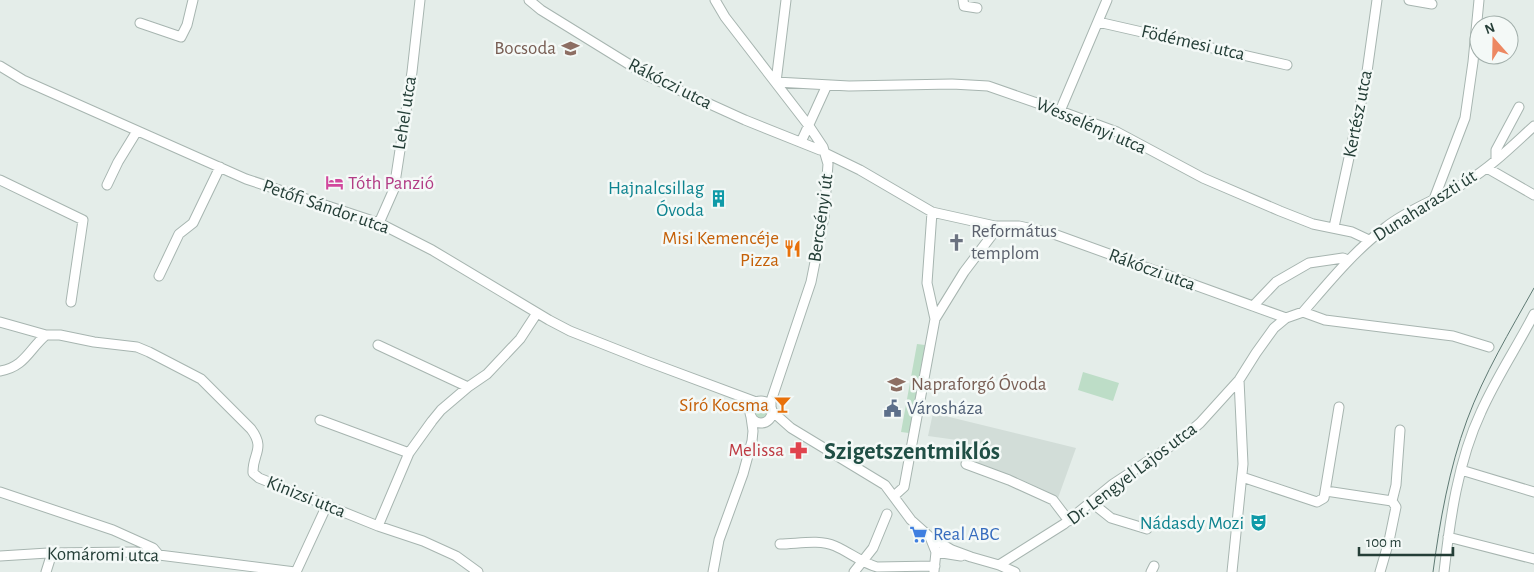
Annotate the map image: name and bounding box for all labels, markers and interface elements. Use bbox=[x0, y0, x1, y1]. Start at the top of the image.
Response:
north arrow bbox=[1469, 15, 1519, 65]
text: N bbox=[1483, 20, 1497, 37]
street label: Födémesi utca bbox=[1139, 22, 1247, 64]
school or university icon: Bocsoda bbox=[560, 38, 580, 58]
place label: Bocsoda bbox=[494, 39, 556, 58]
street label: Rákóczi utca bbox=[625, 55, 715, 113]
street label: Kertész utca bbox=[1340, 68, 1376, 159]
street label: Lehel utca bbox=[390, 75, 420, 151]
street label: Wesselényi utca bbox=[1033, 94, 1149, 158]
street label: Dunaharaszti út bbox=[1370, 167, 1480, 245]
hotel icon: Tóth Panzió bbox=[324, 173, 344, 193]
street label: Bercsényi út bbox=[805, 173, 837, 263]
place label: Tóth Panzió bbox=[348, 174, 434, 193]
street label: Petőfi Sándor utca bbox=[260, 176, 392, 238]
place label: Hajnalcsillag Óvoda bbox=[608, 179, 705, 220]
building icon: Hajnalcsillag Óvoda bbox=[708, 189, 728, 209]
place label: Református templom bbox=[971, 222, 1057, 263]
place label: Misi Kemencéje Pizza bbox=[662, 229, 779, 270]
church icon: Református templom bbox=[947, 232, 967, 252]
restaurant icon: Misi Kemencéje Pizza bbox=[783, 239, 803, 259]
street label: Rákóczi utca bbox=[1106, 246, 1198, 295]
place label: Napraforgó Óvoda bbox=[911, 373, 1047, 394]
school or university icon: Napraforgó Óvoda bbox=[887, 374, 907, 394]
bar icon: Síró Kocsma bbox=[773, 395, 793, 415]
place label: Síró Kocsma bbox=[679, 396, 769, 415]
public building icon: Városháza bbox=[883, 398, 903, 418]
place label: Városháza bbox=[907, 399, 983, 418]
street label: Dr. Lengyel Lajos utca bbox=[1064, 419, 1200, 529]
pharmacy icon: Melissa bbox=[788, 440, 808, 460]
district label: Szigetszentmiklós bbox=[824, 440, 1000, 464]
place label: Melissa bbox=[729, 441, 784, 460]
street label: Kinizsi utca bbox=[264, 473, 348, 522]
theatre icon: Nádasdy Mozi bbox=[1248, 513, 1268, 533]
place label: Nádasdy Mozi bbox=[1140, 514, 1244, 533]
supermarket icon: Real ABC bbox=[909, 524, 929, 544]
scale bar bbox=[1359, 524, 1453, 556]
place label: Real ABC bbox=[933, 525, 999, 544]
text: 100 m bbox=[1366, 535, 1401, 550]
street label: Komáromi utca bbox=[47, 545, 160, 565]

